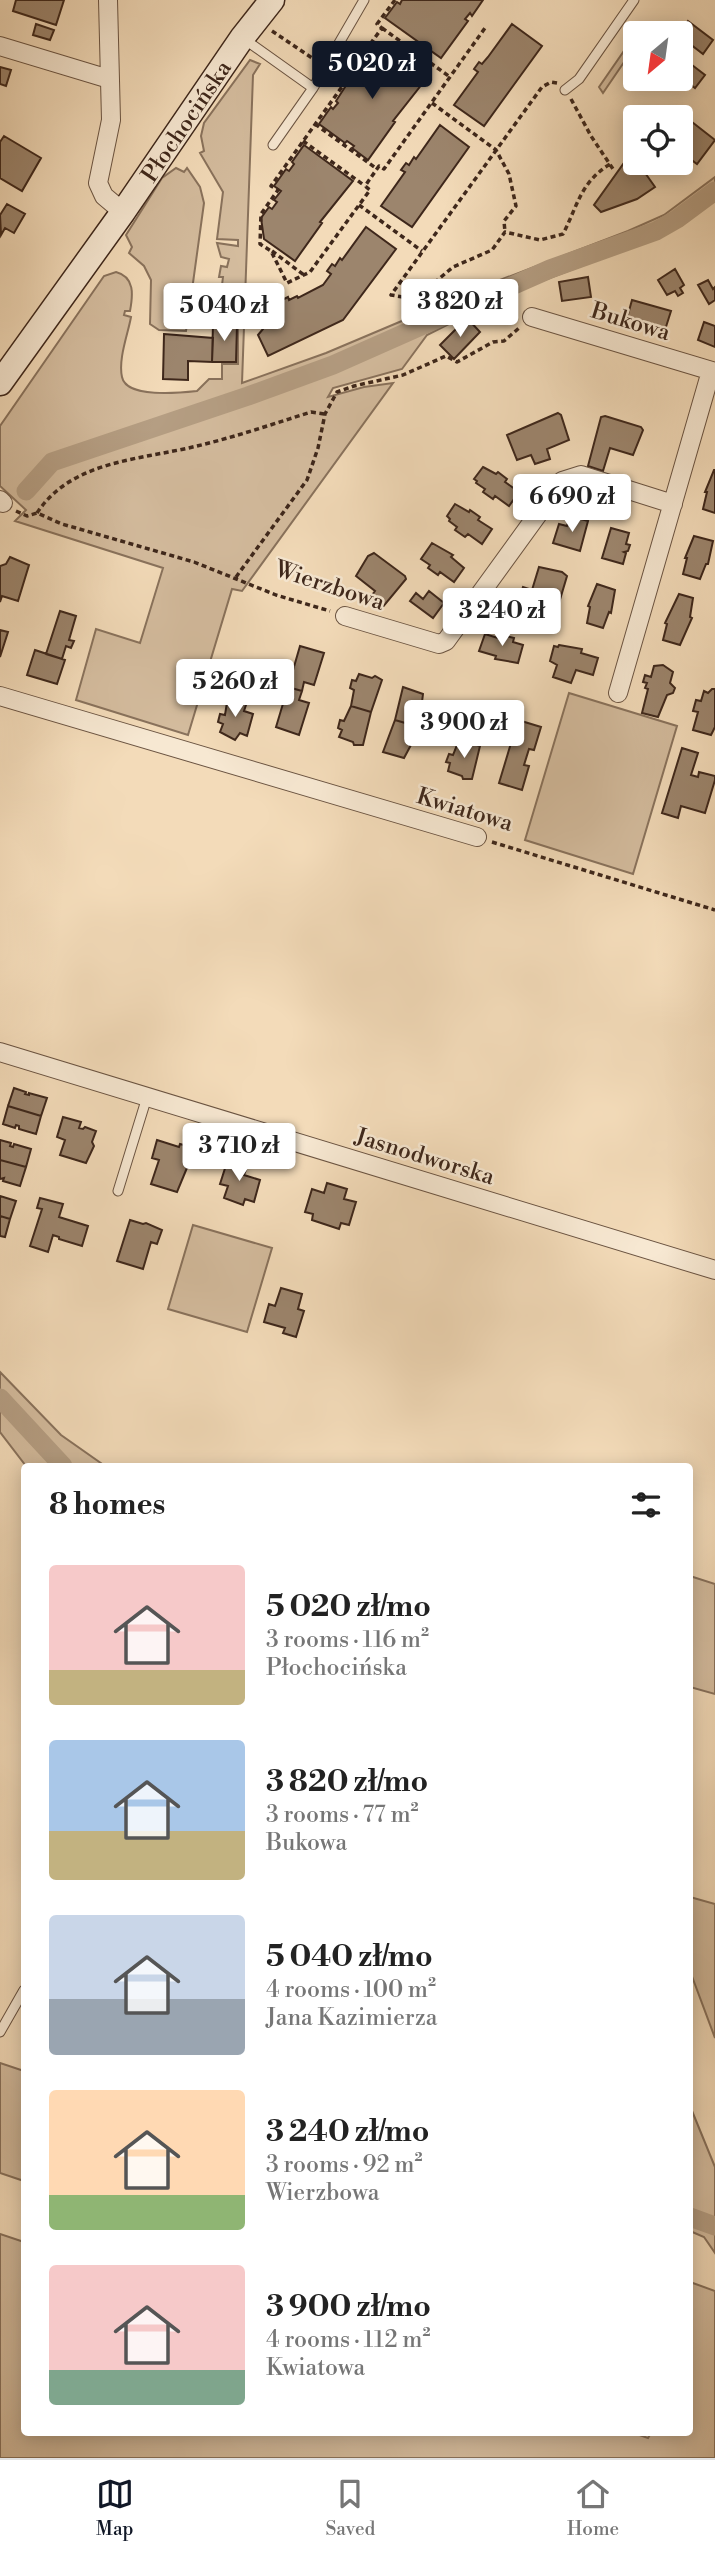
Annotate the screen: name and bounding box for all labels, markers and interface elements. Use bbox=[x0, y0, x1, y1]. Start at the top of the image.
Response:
north arrow bbox=[623, 21, 693, 91]
map controls bbox=[623, 21, 693, 175]
pin: 5 020 zł bbox=[300, 42, 444, 101]
text: 5 020 zł bbox=[328, 50, 416, 78]
street label: Płochocińska bbox=[136, 55, 238, 188]
button: locate bbox=[623, 105, 693, 175]
pin: 3 820 zł bbox=[388, 280, 532, 339]
pin: 5 040 zł bbox=[152, 284, 296, 343]
text: 3 820 zł bbox=[417, 288, 503, 316]
text: 5 040 zł bbox=[180, 292, 269, 320]
street label: Bukowa bbox=[587, 296, 674, 347]
pin: 6 690 zł bbox=[500, 475, 644, 534]
text: 6 690 zł bbox=[529, 483, 615, 511]
street label: Wierzbowa bbox=[270, 555, 388, 617]
pin: 3 240 zł bbox=[430, 588, 574, 648]
text: 3 240 zł bbox=[459, 597, 545, 625]
pin: 5 260 zł bbox=[163, 660, 307, 719]
text: 5 260 zł bbox=[192, 668, 278, 696]
pin: 3 900 zł bbox=[392, 700, 536, 760]
text: 3 900 zł bbox=[420, 709, 508, 737]
street label: Kwiatowa bbox=[413, 782, 517, 838]
street label: Jasnodworska bbox=[351, 1122, 498, 1192]
pin: 3 710 zł bbox=[167, 1124, 311, 1183]
text: 3 710 zł bbox=[199, 1132, 279, 1160]
text: 8 homes bbox=[49, 1486, 165, 1524]
icon: filters bbox=[627, 1486, 665, 1524]
text: 5 020 zł/mo bbox=[266, 1588, 431, 1626]
icon: home bbox=[105, 1593, 189, 1677]
text: 3 rooms · 116 m² bbox=[266, 1626, 429, 1654]
text: Płochocińska bbox=[266, 1654, 407, 1682]
text: 3 820 zł/mo bbox=[266, 1763, 428, 1801]
icon: home bbox=[105, 1768, 189, 1852]
text: 3 rooms · 77 m² bbox=[266, 1801, 419, 1829]
text: Bukowa bbox=[266, 1829, 347, 1857]
text: 5 040 zł/mo bbox=[266, 1938, 433, 1976]
icon: home bbox=[105, 1943, 189, 2027]
text: 4 rooms · 100 m² bbox=[266, 1976, 436, 2004]
text: Jana Kazimierza bbox=[266, 2004, 437, 2032]
text: 3 240 zł/mo bbox=[266, 2113, 429, 2151]
icon: home bbox=[105, 2118, 189, 2202]
text: 3 rooms · 92 m² bbox=[266, 2151, 422, 2179]
text: Wierzbowa bbox=[266, 2179, 379, 2207]
text: 3 900 zł/mo bbox=[266, 2288, 431, 2326]
icon: home bbox=[105, 2293, 189, 2377]
text: 4 rooms · 112 m² bbox=[266, 2326, 431, 2354]
text: Kwiatowa bbox=[266, 2354, 365, 2382]
tab: Map bbox=[96, 2475, 134, 2541]
tab: Saved bbox=[325, 2475, 375, 2541]
tab: Home bbox=[567, 2475, 619, 2541]

